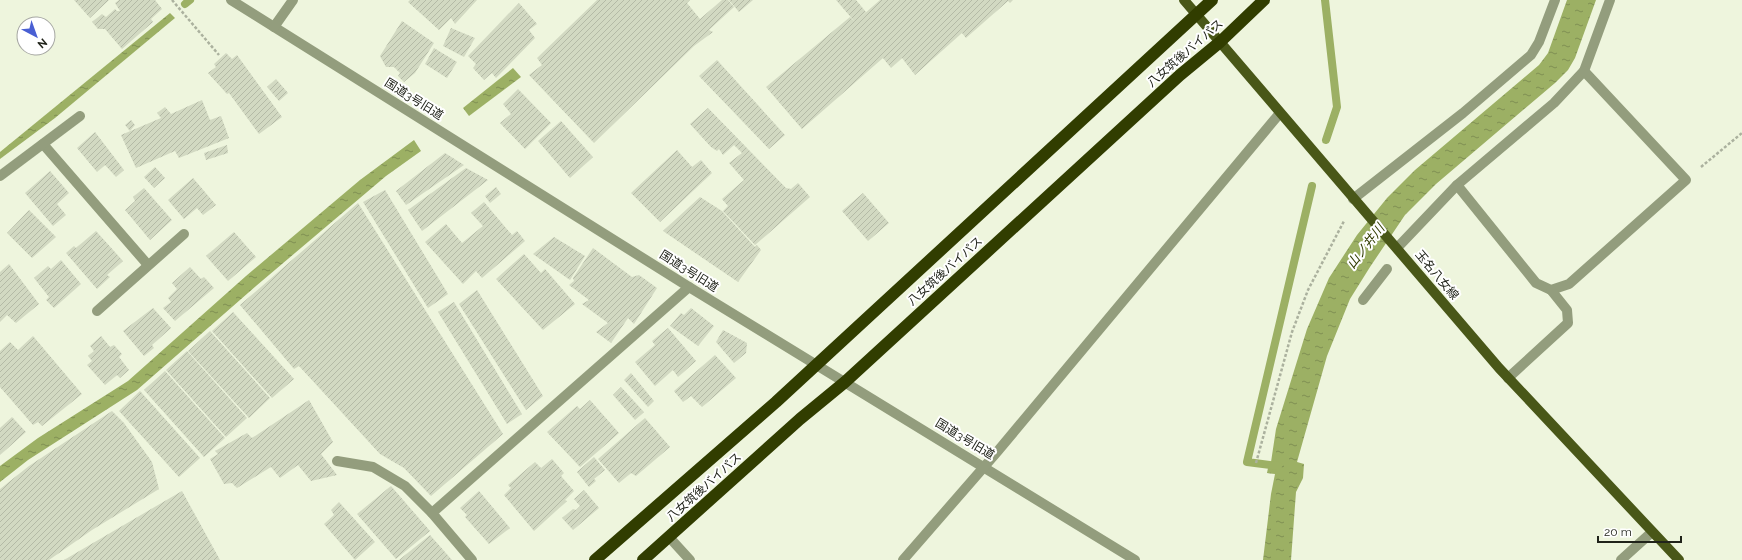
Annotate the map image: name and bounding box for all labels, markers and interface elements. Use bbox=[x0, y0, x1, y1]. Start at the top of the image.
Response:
north arrow bbox=[16, 16, 56, 56]
street label: 八女筑後バイパス bbox=[1144, 16, 1226, 90]
text: N bbox=[35, 36, 50, 51]
street label: 国道3号旧道 bbox=[382, 75, 446, 123]
water label: 山ノ井川 bbox=[1343, 220, 1389, 271]
street label: 八女筑後バイパス bbox=[905, 234, 985, 308]
street label: 国道3号旧道 bbox=[657, 247, 721, 295]
street label: 玉名八女線 bbox=[1412, 248, 1462, 302]
street label: 国道3号旧道 bbox=[933, 416, 997, 462]
street label: 八女筑後バイパス bbox=[664, 450, 744, 524]
scale bar bbox=[1598, 518, 1681, 544]
text: 20 m bbox=[1604, 525, 1632, 539]

